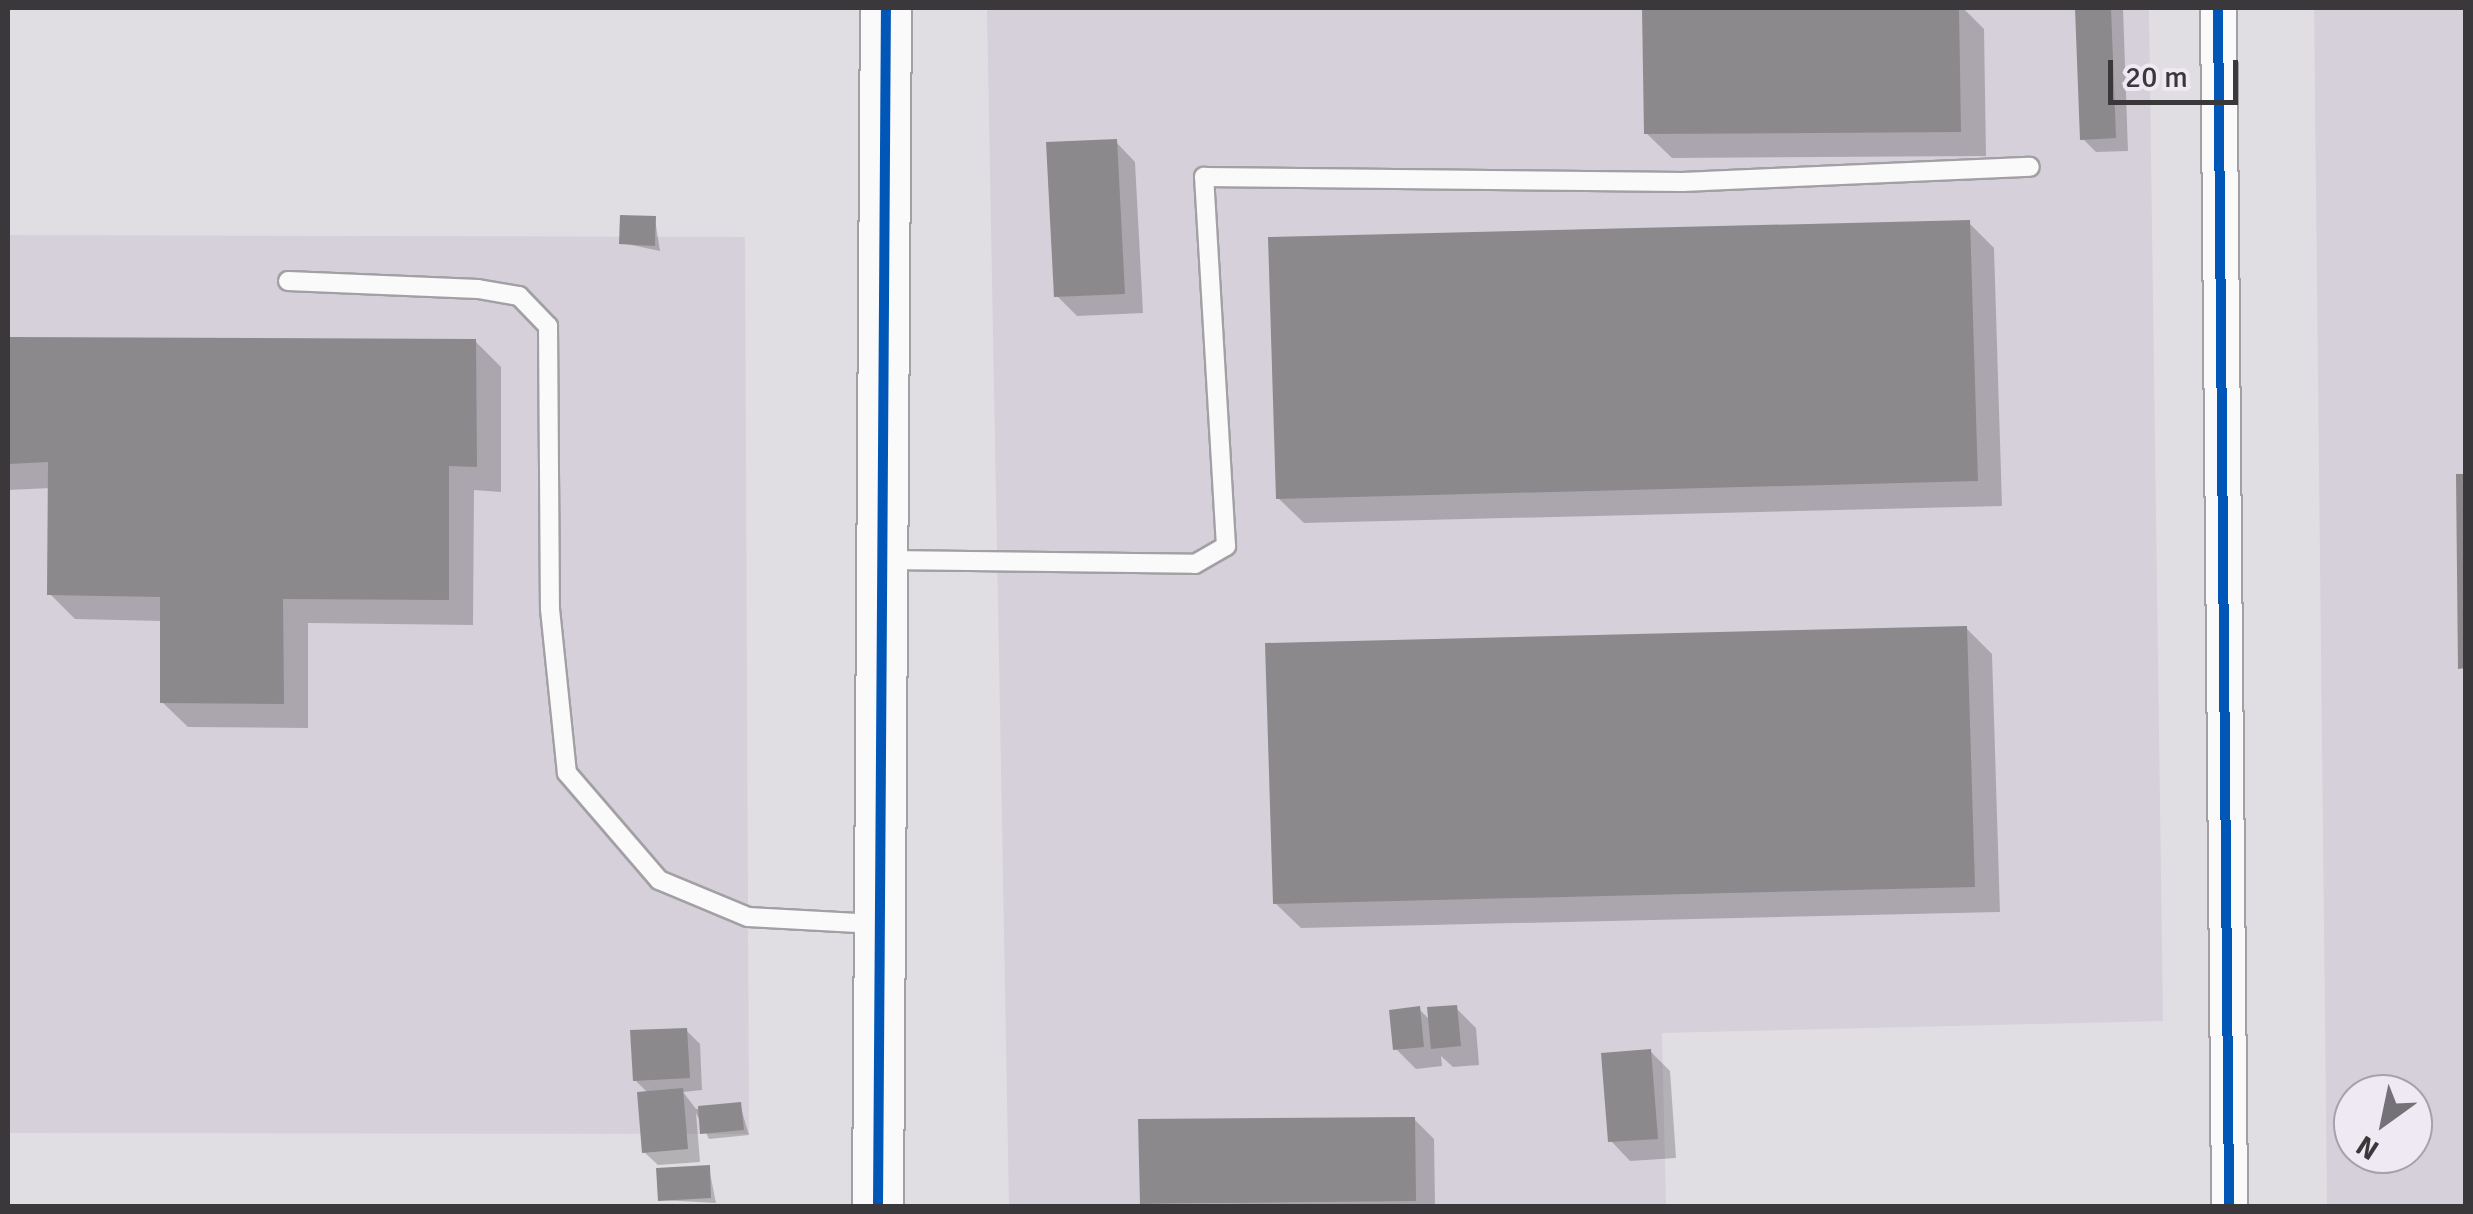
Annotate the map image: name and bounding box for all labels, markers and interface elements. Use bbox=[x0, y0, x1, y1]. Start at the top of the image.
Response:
scale bar bbox=[2113, 40, 2243, 102]
text: 20 m bbox=[2125, 59, 2188, 96]
north arrow bbox=[2333, 1074, 2433, 1174]
text: N bbox=[2350, 1128, 2385, 1167]

